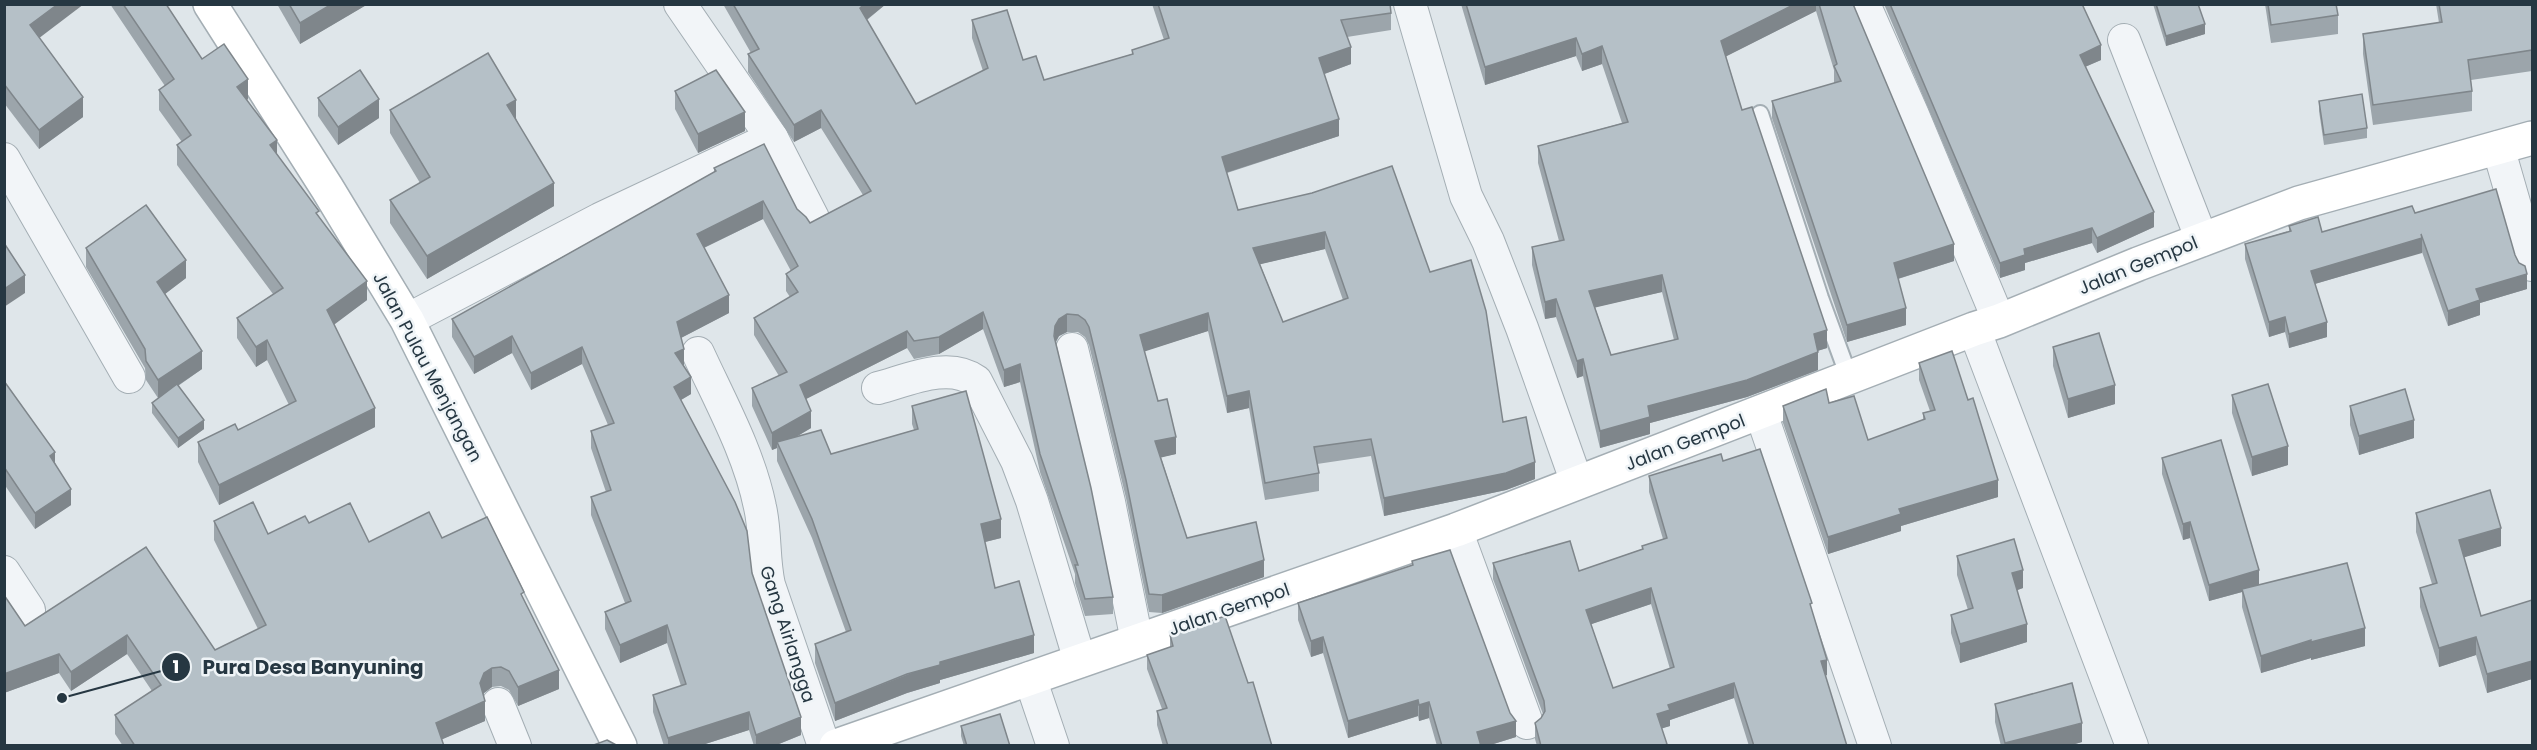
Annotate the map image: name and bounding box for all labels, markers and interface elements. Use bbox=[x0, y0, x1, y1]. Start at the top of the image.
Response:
street label: Jalan Gempol bbox=[2075, 230, 2201, 300]
street label: Jalan Pulau Menjangan bbox=[367, 268, 489, 466]
street label: Jalan Gempol bbox=[1621, 408, 1749, 476]
street label: Gang Airlangga bbox=[754, 562, 822, 706]
street label: Jalan Gempol bbox=[1165, 577, 1293, 641]
callout: Pura Desa Banyuning bbox=[161, 648, 436, 686]
text: Pura Desa Banyuning bbox=[203, 653, 423, 681]
text: 1 bbox=[173, 654, 179, 679]

